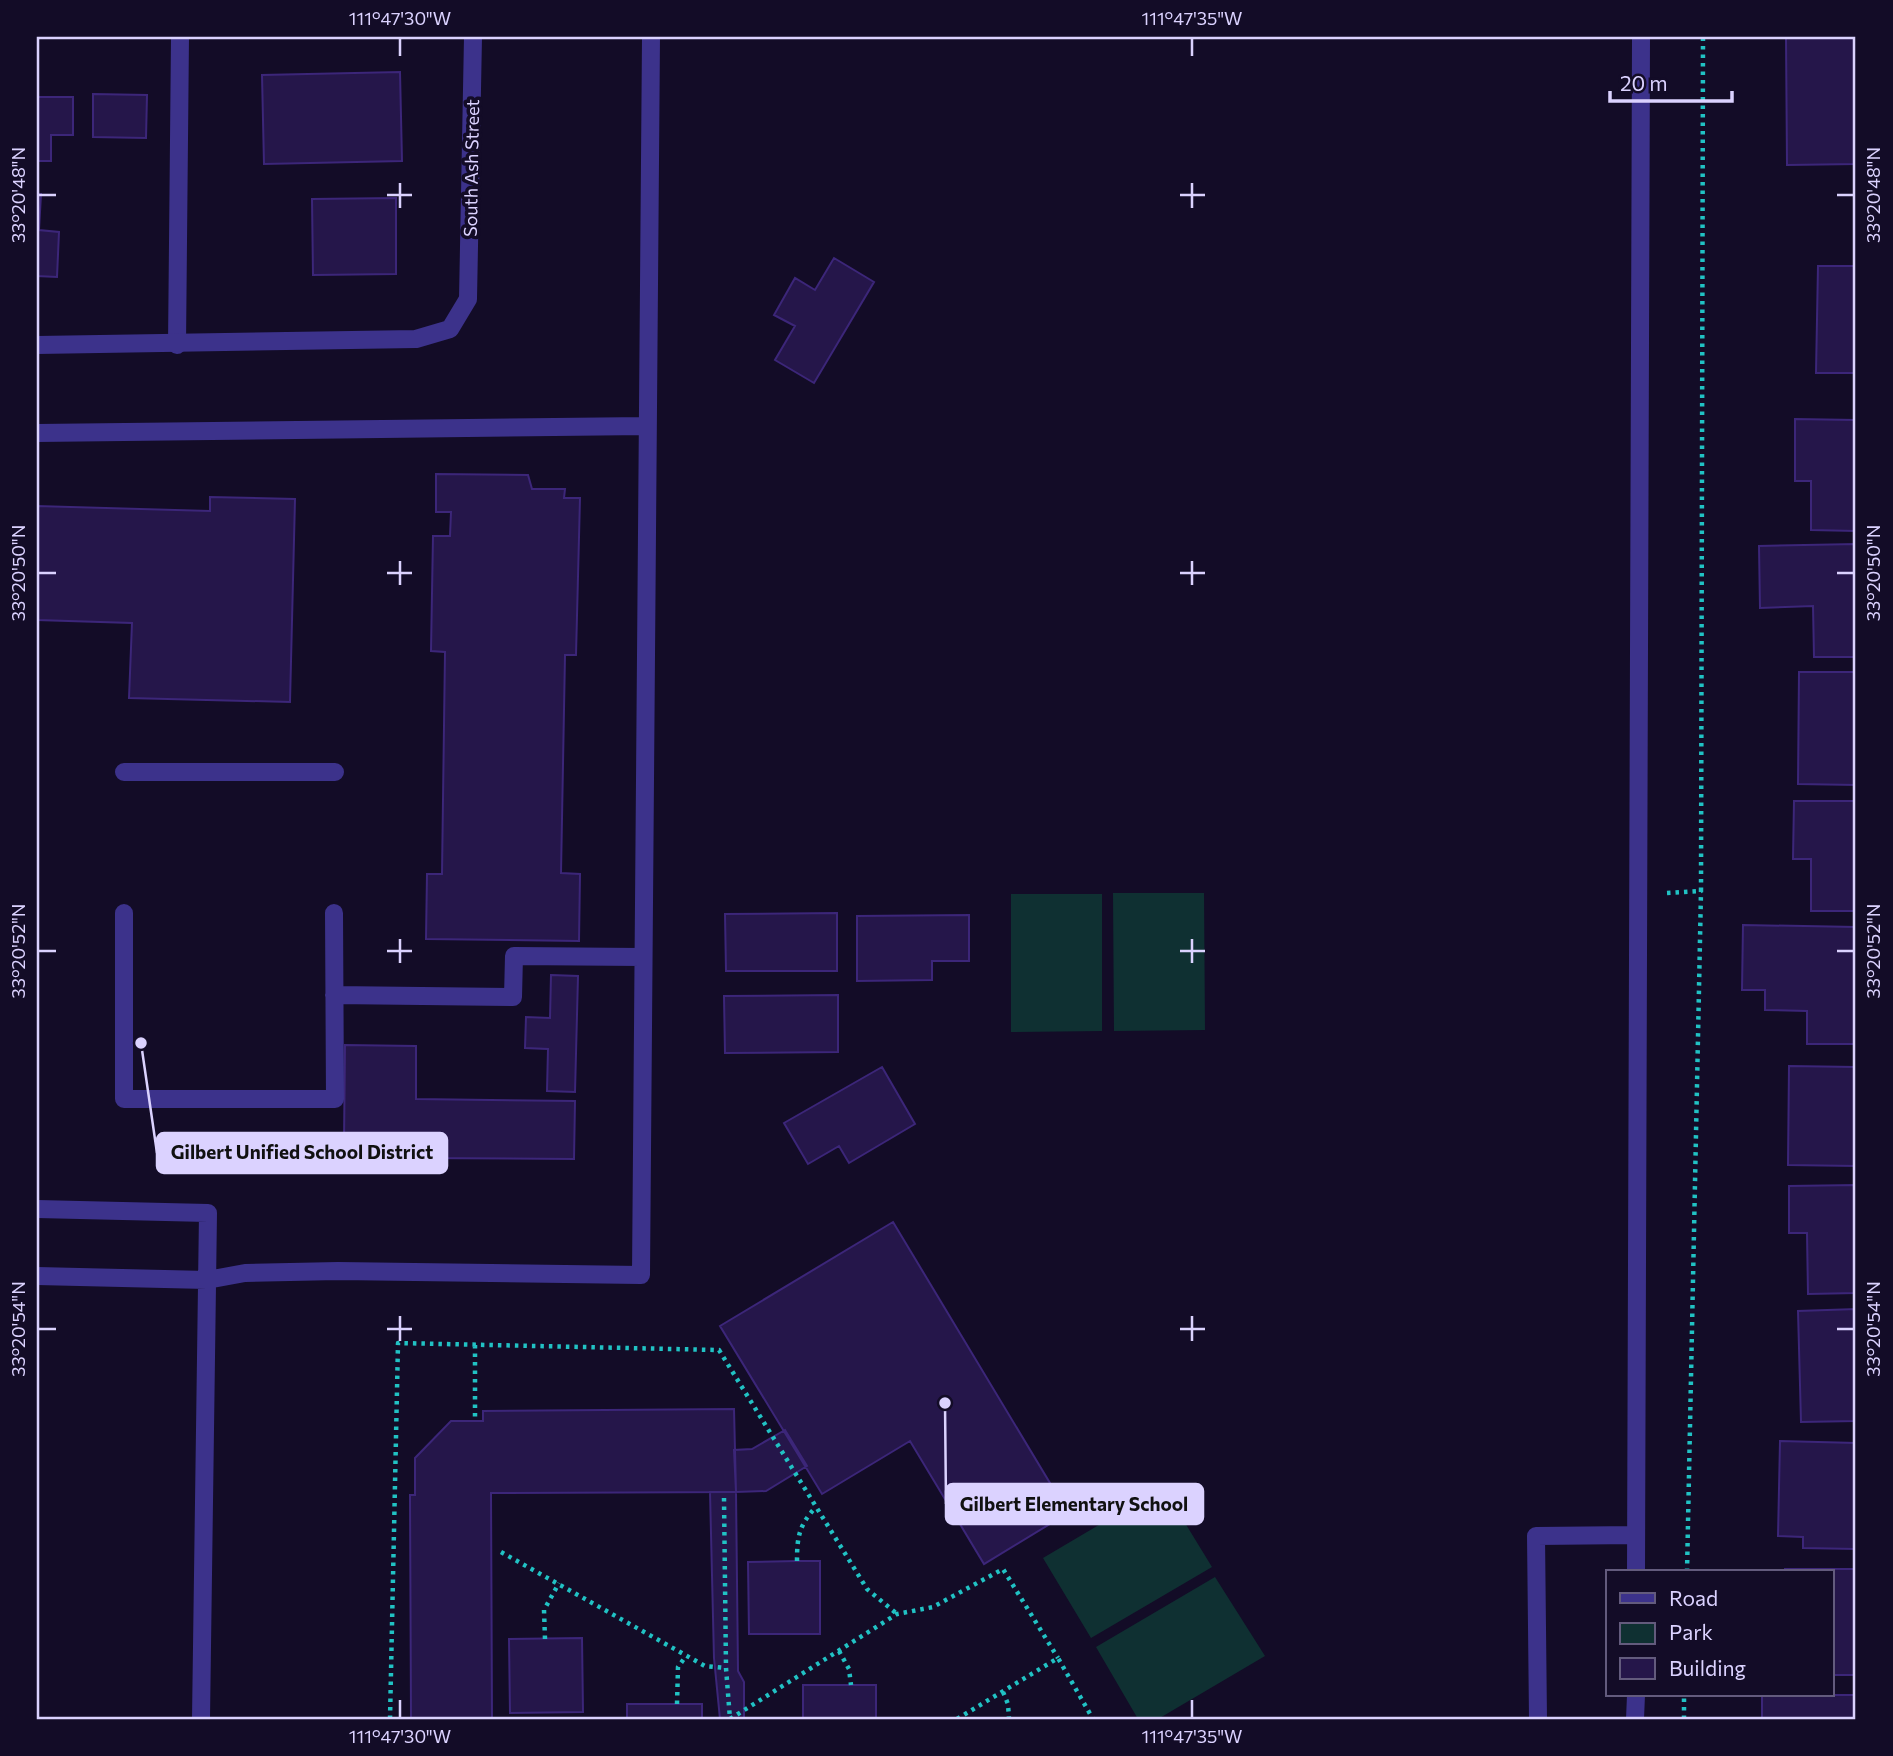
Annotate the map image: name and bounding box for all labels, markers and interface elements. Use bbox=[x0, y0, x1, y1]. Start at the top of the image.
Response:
text: 111°47'30"W bbox=[349, 7, 451, 29]
text: 111°47'35"W bbox=[1142, 7, 1242, 29]
scale bar bbox=[1610, 60, 1732, 104]
text: 20 m bbox=[1620, 70, 1668, 95]
street label: South Ash Street bbox=[459, 99, 483, 237]
text: 33°20'48"N bbox=[7, 147, 29, 243]
text: 33°20'48"N bbox=[1862, 147, 1884, 243]
text: 33°20'50"N bbox=[7, 525, 29, 621]
text: 33°20'50"N bbox=[1862, 525, 1884, 621]
text: 33°20'52"N bbox=[7, 904, 29, 998]
text: 33°20'52"N bbox=[1862, 904, 1884, 998]
callout: Gilbert Unified School District bbox=[157, 1133, 447, 1173]
text: Gilbert Unified School District bbox=[171, 1140, 433, 1163]
text: 33°20'54"N bbox=[7, 1281, 29, 1377]
text: 33°20'54"N bbox=[1862, 1281, 1884, 1377]
callout: Gilbert Elementary School bbox=[946, 1484, 1203, 1524]
text: Gilbert Elementary School bbox=[960, 1492, 1188, 1515]
legend bbox=[1606, 1570, 1834, 1696]
text: Road bbox=[1669, 1585, 1718, 1610]
text: Park bbox=[1669, 1619, 1713, 1644]
text: Building bbox=[1669, 1655, 1746, 1680]
text: 111°47'30"W bbox=[349, 1725, 451, 1747]
text: 111°47'35"W bbox=[1142, 1725, 1242, 1747]

